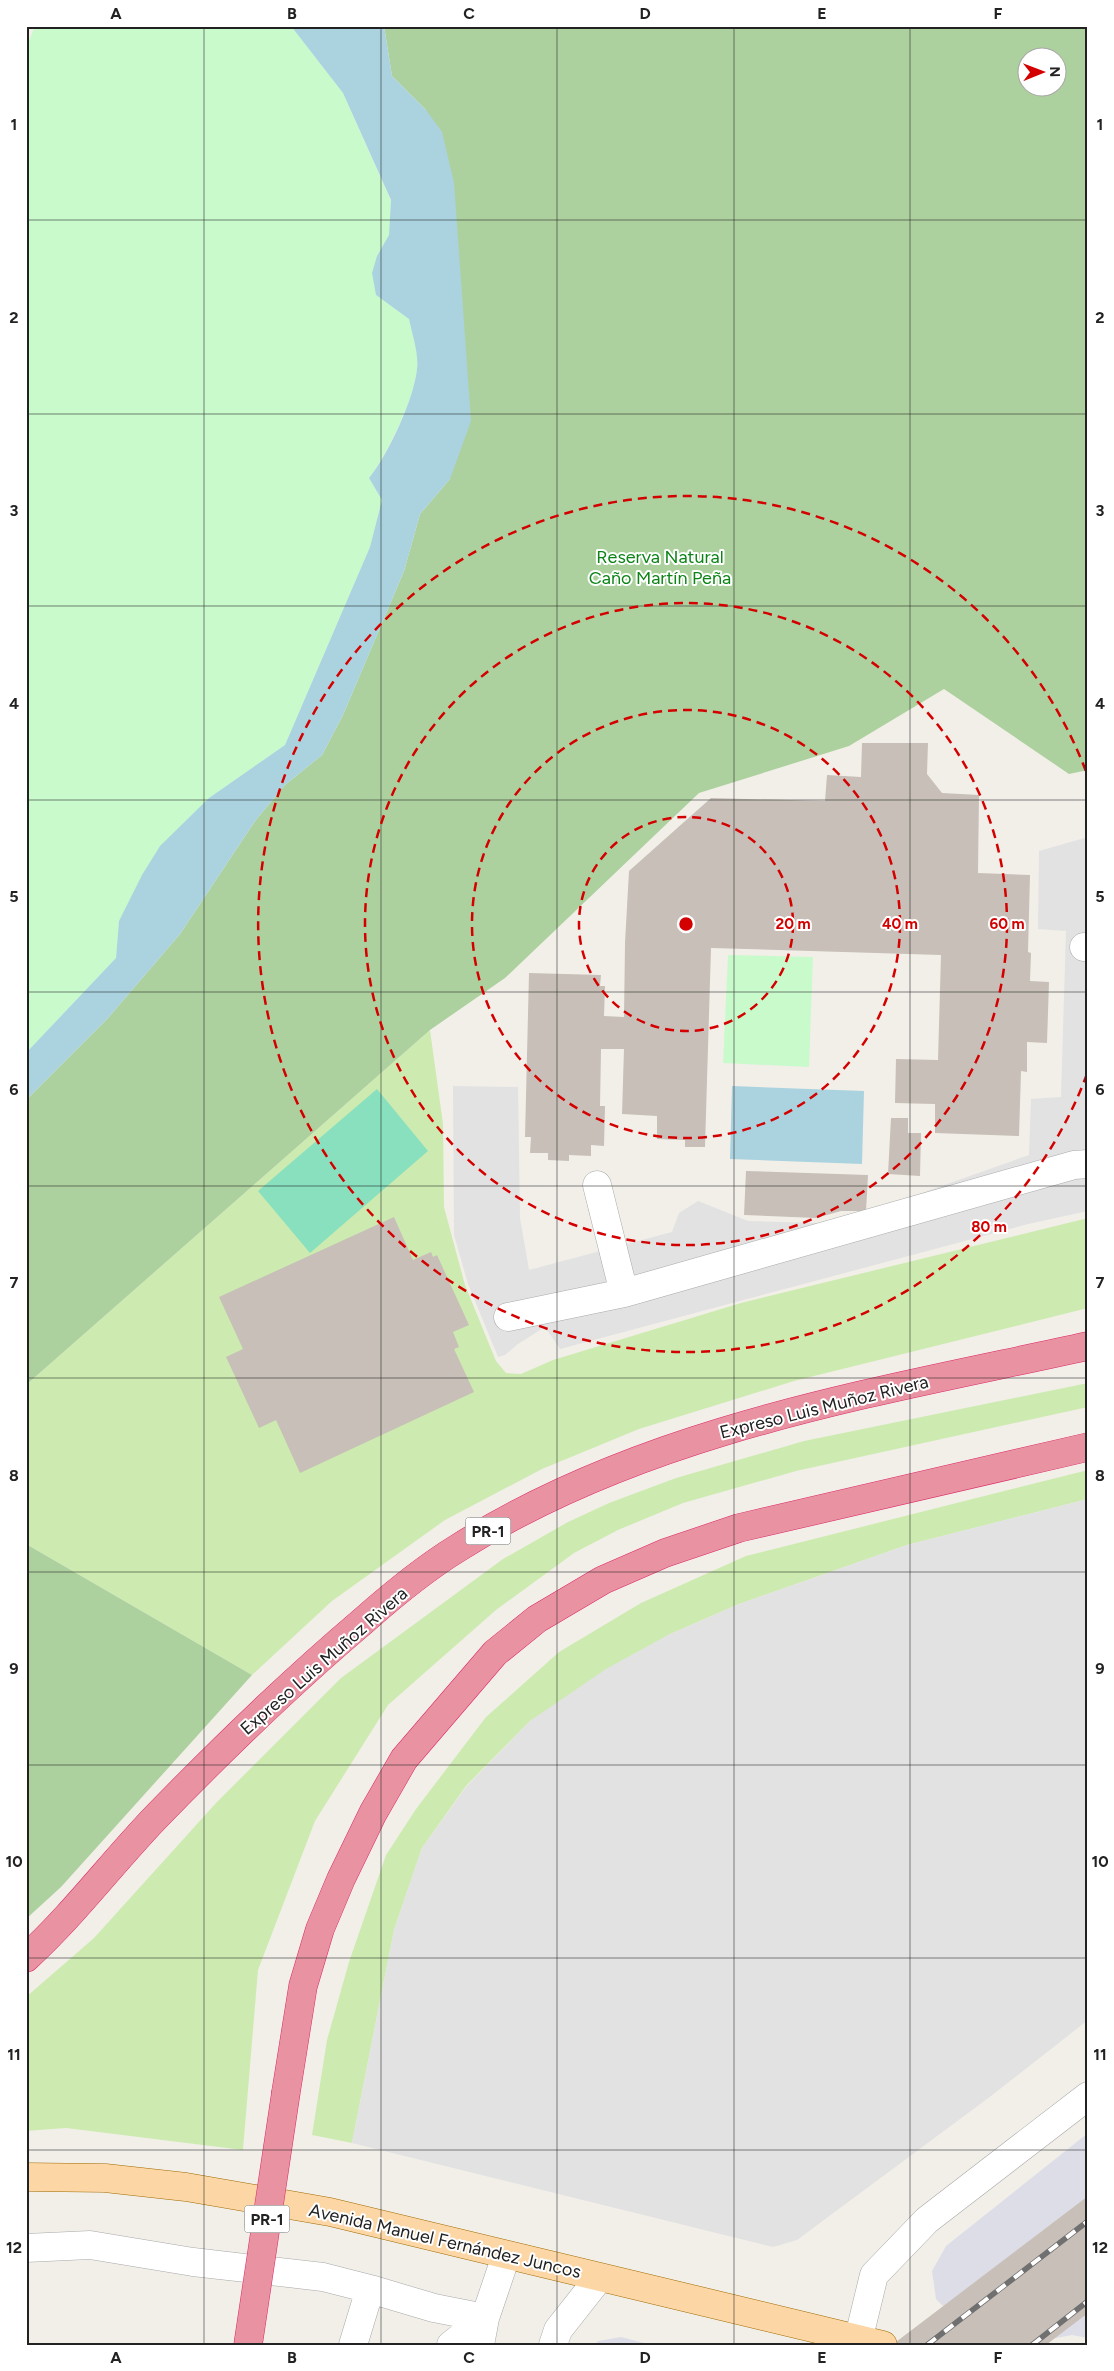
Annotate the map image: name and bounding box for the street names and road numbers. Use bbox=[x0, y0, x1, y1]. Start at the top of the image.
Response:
street label: Expreso Luis Muñoz Rivera bbox=[717, 1370, 931, 1444]
road number: PR-1 bbox=[466, 1518, 510, 1544]
street label: Expreso Luis Muñoz Rivera bbox=[236, 1582, 412, 1740]
street label: Avenida Manuel Fernández Juncos bbox=[307, 2199, 583, 2283]
road number: PR-1 bbox=[244, 2206, 290, 2232]

